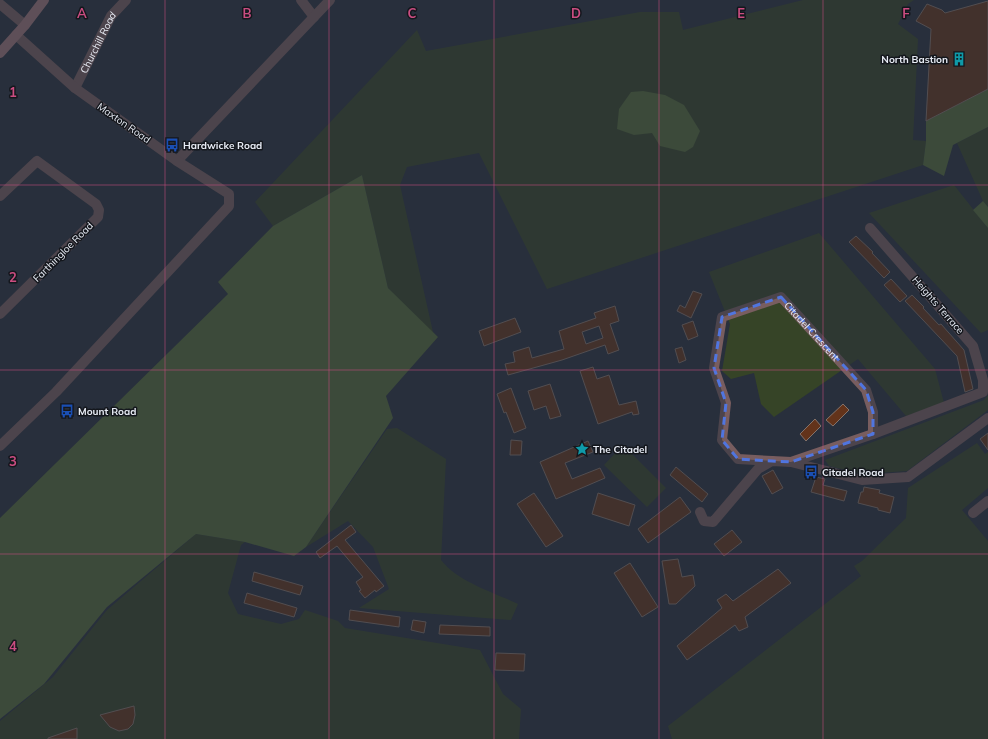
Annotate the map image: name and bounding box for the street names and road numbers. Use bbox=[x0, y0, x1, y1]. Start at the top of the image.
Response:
street label: Churchill Road bbox=[77, 9, 119, 75]
street label: Maxton Road bbox=[95, 100, 153, 146]
street label: Farthingloe Road bbox=[30, 219, 96, 285]
street label: Heights Terrace bbox=[909, 273, 967, 337]
street label: Citadel Crescent bbox=[782, 299, 843, 364]

